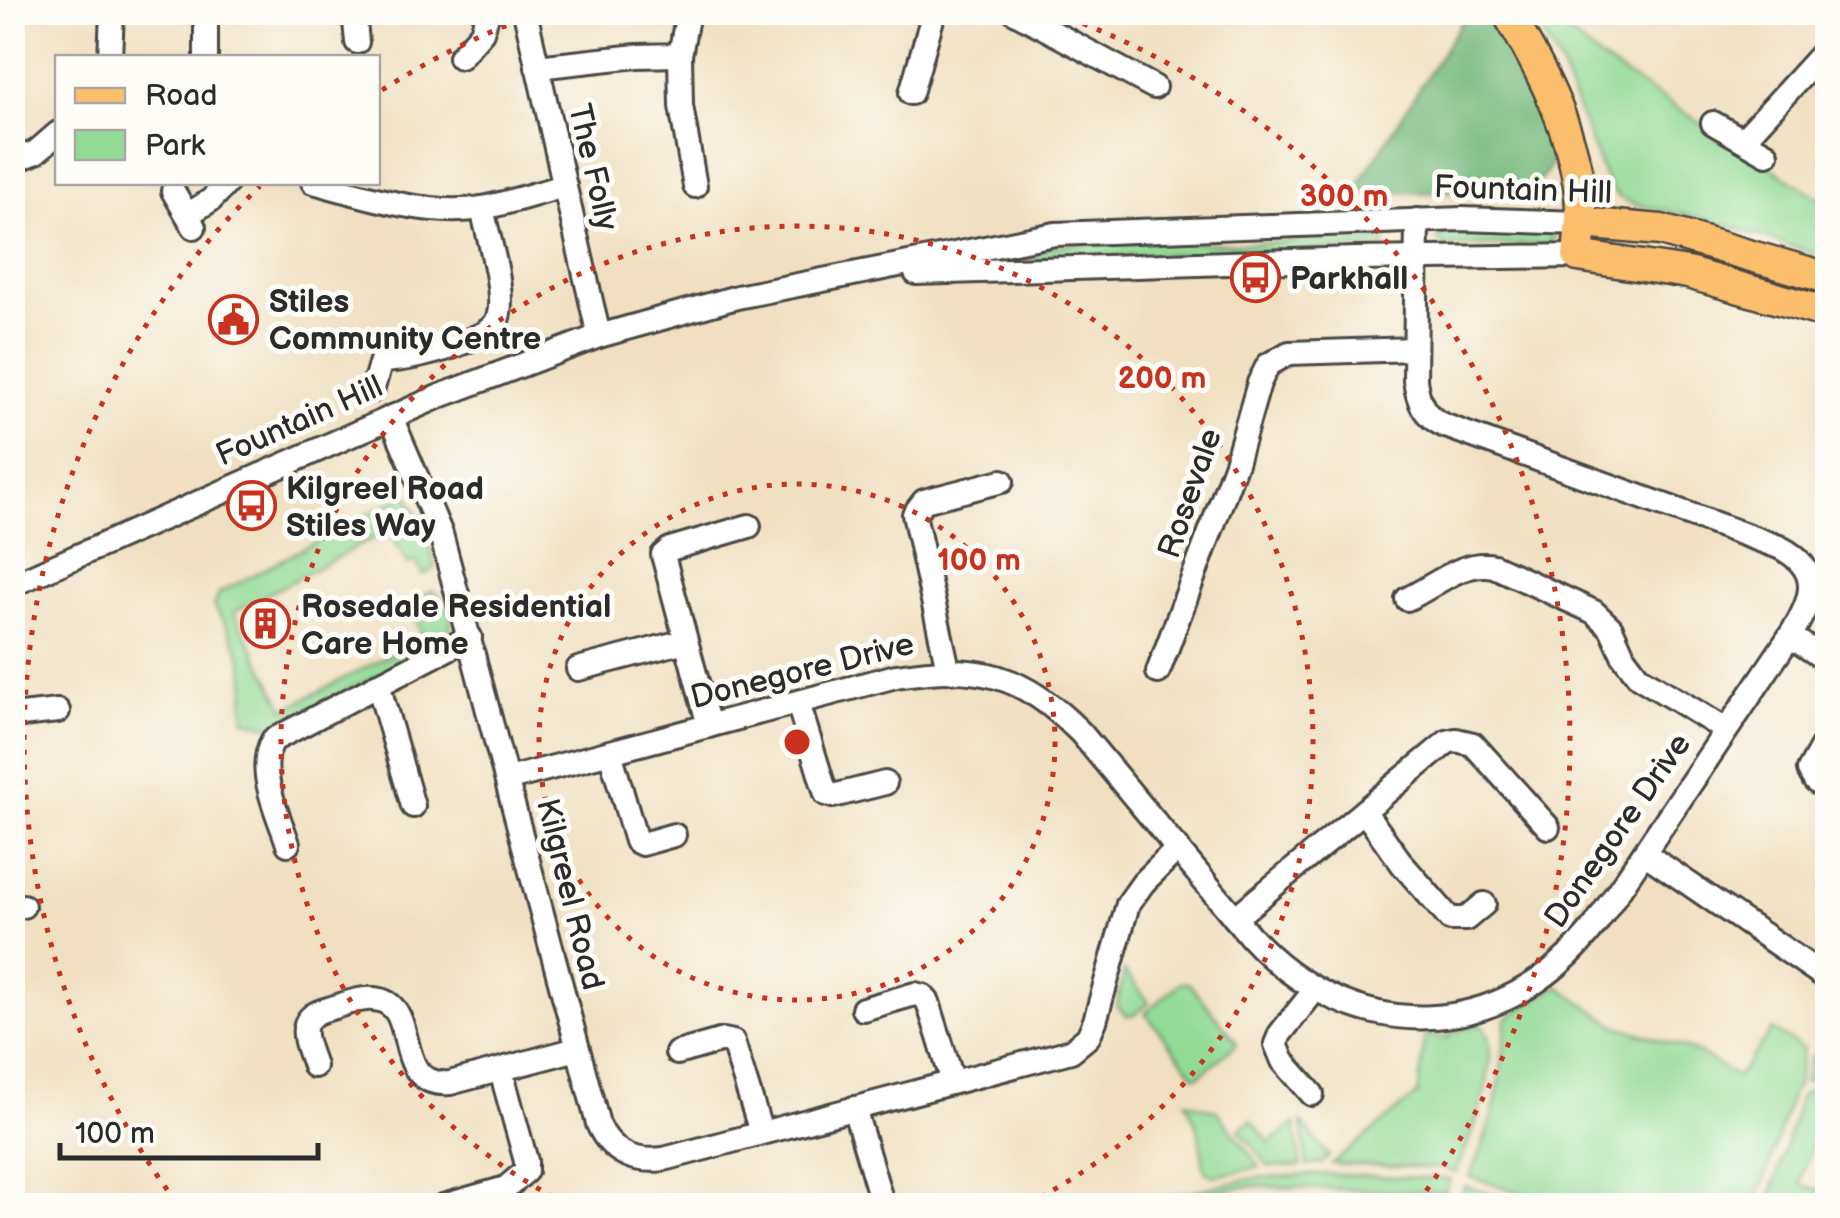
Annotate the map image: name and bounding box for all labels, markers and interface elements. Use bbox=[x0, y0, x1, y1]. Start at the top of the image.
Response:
legend bbox=[55, 55, 380, 185]
text: Road bbox=[145, 78, 218, 114]
street label: The Folly bbox=[559, 100, 626, 235]
text: Park bbox=[145, 128, 205, 164]
street label: Fountain Hill bbox=[1433, 168, 1613, 213]
text: 300 m bbox=[1300, 179, 1388, 215]
bus stop icon: Parkhall bbox=[1229, 252, 1281, 304]
place label: Parkhall bbox=[1290, 260, 1408, 299]
place label: Stiles Community Centre bbox=[269, 283, 541, 359]
public building icon: Stiles Community Centre bbox=[208, 293, 260, 345]
text: 200 m bbox=[1118, 361, 1206, 397]
street label: Fountain Hill bbox=[210, 367, 389, 475]
street label: Rosevale bbox=[1150, 423, 1231, 563]
place label: Kilgreel Road Stiles Way bbox=[286, 470, 484, 546]
bus stop icon: Kilgreel Road Stiles Way bbox=[225, 480, 277, 532]
text: 100 m bbox=[937, 543, 1021, 579]
place label: Rosedale Residential Care Home bbox=[301, 588, 611, 664]
building icon: Rosedale Residential Care Home bbox=[240, 598, 292, 650]
street label: Donegore Drive bbox=[687, 625, 918, 718]
centre of rings bbox=[779, 724, 815, 760]
street label: Donegore Drive bbox=[1537, 726, 1700, 936]
street label: Kilgreel Road bbox=[527, 795, 612, 994]
scale bar bbox=[60, 1098, 318, 1160]
text: 100 m bbox=[75, 1116, 155, 1152]

